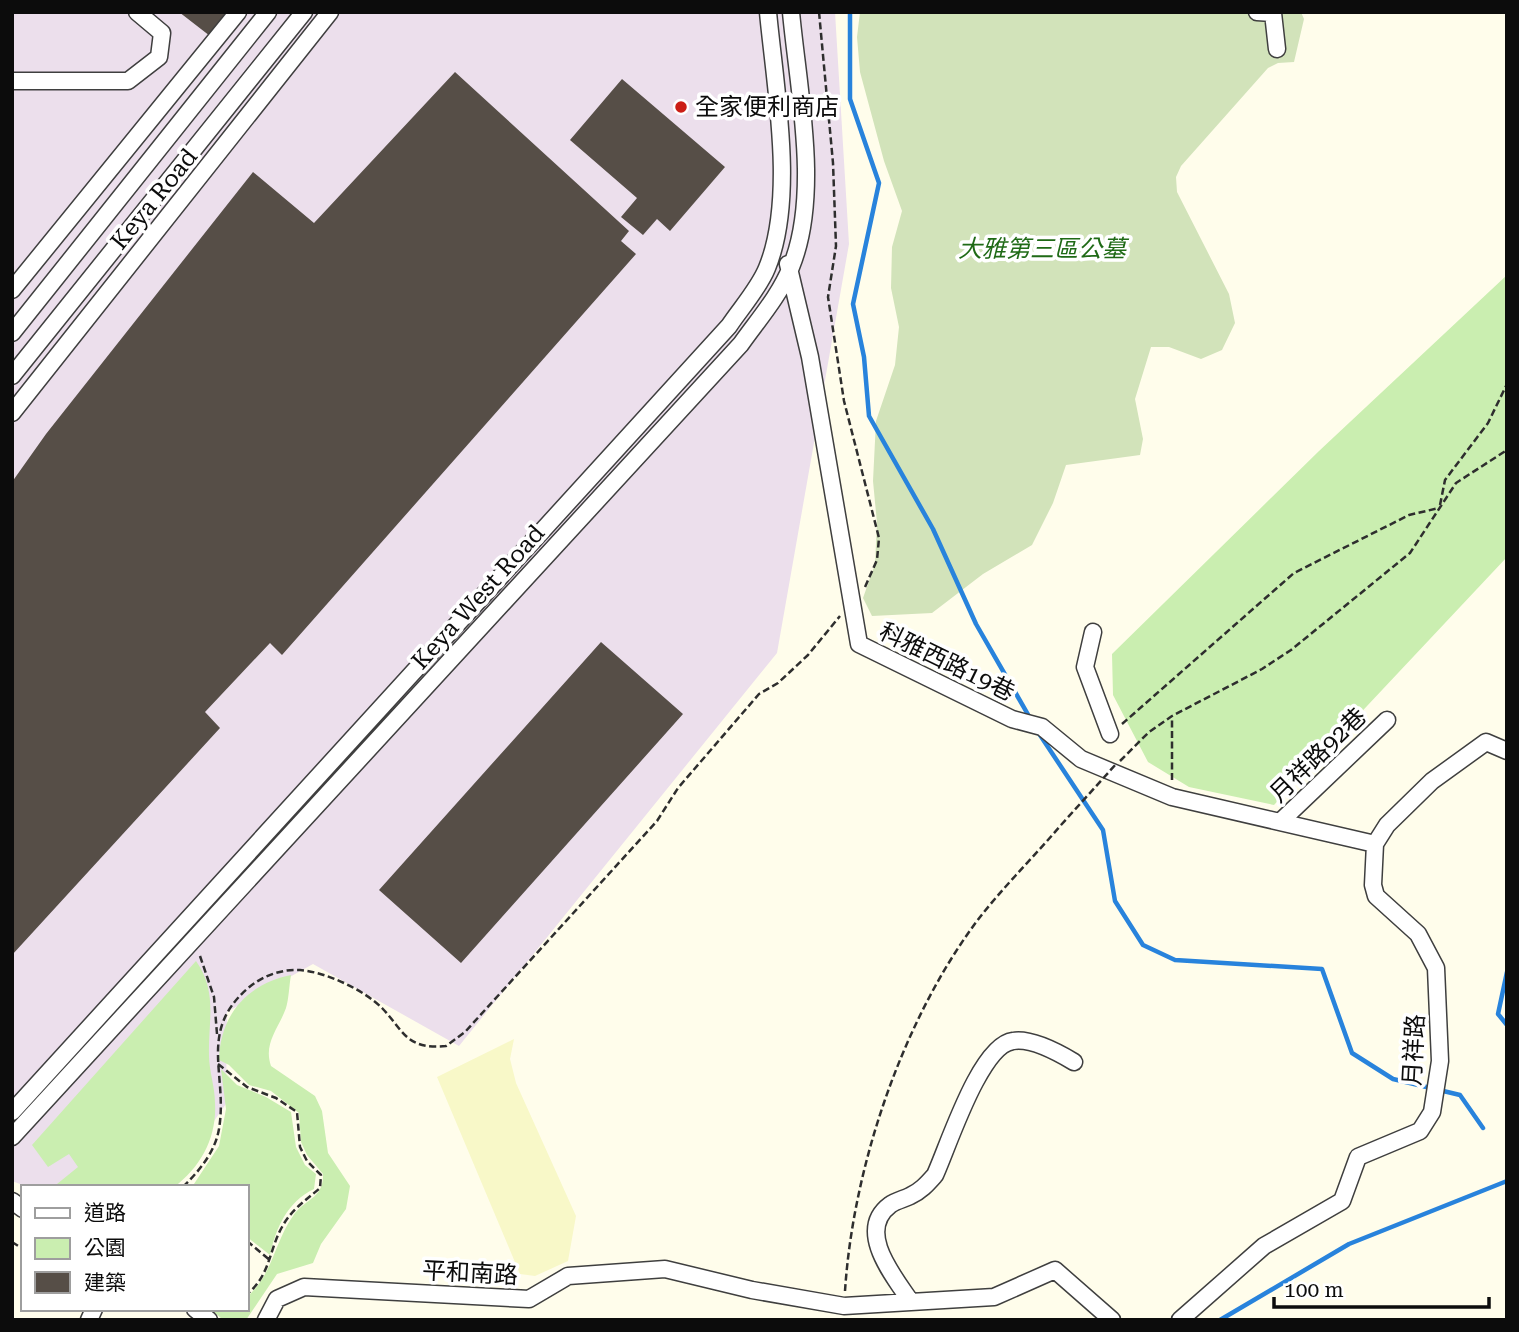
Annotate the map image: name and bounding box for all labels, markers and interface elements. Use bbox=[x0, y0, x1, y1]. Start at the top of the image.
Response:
place label: 全家便利商店 bbox=[695, 93, 839, 121]
marker: 全家便利商店 bbox=[673, 99, 689, 115]
street label: Keya Road bbox=[105, 143, 203, 255]
park label: 大雅第三區公墓 bbox=[958, 235, 1130, 263]
street label: Keya West Road bbox=[406, 519, 550, 675]
street label: 科雅西路19巷 bbox=[875, 617, 1019, 707]
street label: 月祥路92巷 bbox=[1264, 702, 1372, 808]
street label: 月祥路 bbox=[1398, 1013, 1430, 1087]
legend bbox=[21, 1185, 248, 1311]
text: 道路 bbox=[84, 1201, 126, 1225]
text: 公園 bbox=[84, 1236, 126, 1260]
street label: 平和南路 bbox=[421, 1257, 519, 1289]
scale bar bbox=[1274, 1266, 1489, 1310]
text: 建築 bbox=[84, 1271, 126, 1295]
text: 100 m bbox=[1284, 1278, 1344, 1302]

